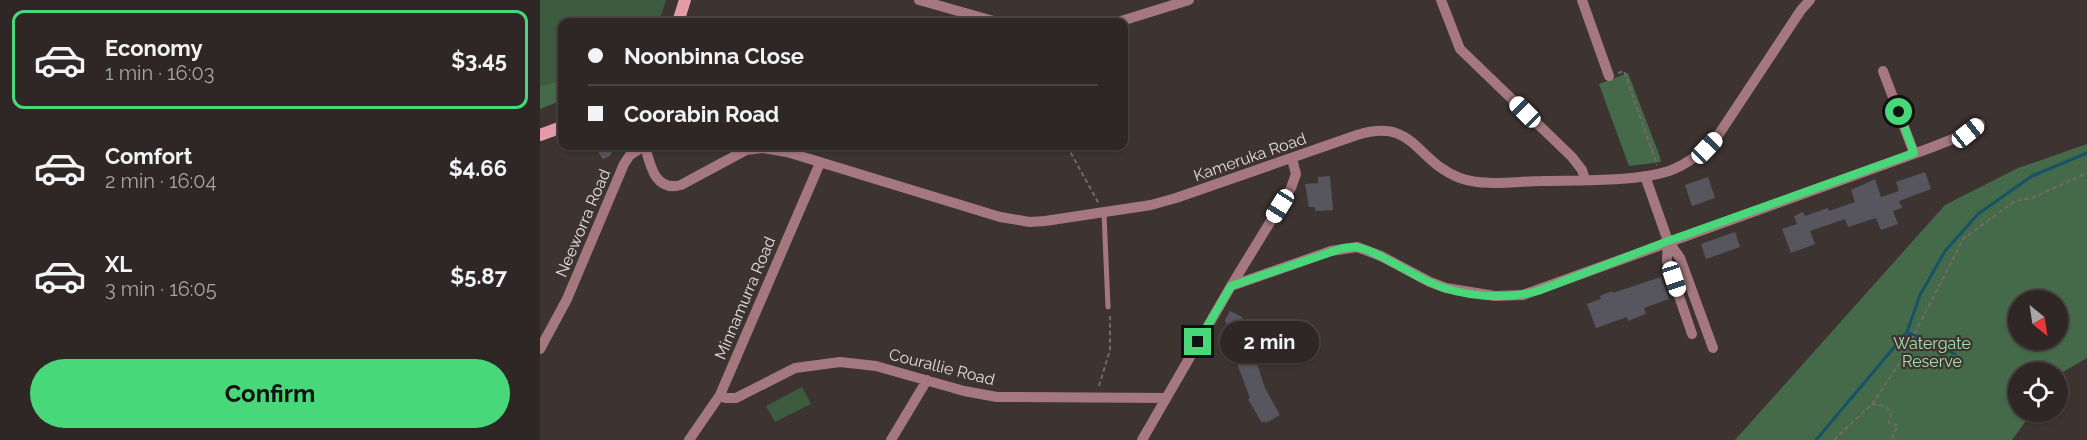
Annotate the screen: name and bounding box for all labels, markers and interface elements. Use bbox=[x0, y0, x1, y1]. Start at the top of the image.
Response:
icon: car bbox=[33, 33, 87, 87]
text: Economy bbox=[105, 35, 203, 61]
text: Noonbinna Close bbox=[624, 43, 804, 69]
text: $3.45 bbox=[451, 47, 507, 73]
text: 1 min · 16:03 bbox=[105, 61, 214, 85]
car bbox=[1506, 93, 1544, 131]
route start bbox=[1885, 98, 1912, 125]
text: Coorabin Road bbox=[624, 101, 779, 127]
car bbox=[1948, 115, 1988, 151]
street label: Kameruka Road bbox=[1191, 129, 1309, 185]
car bbox=[1688, 129, 1726, 167]
icon: car bbox=[33, 141, 87, 195]
text: Comfort bbox=[105, 143, 192, 169]
text: $4.66 bbox=[449, 155, 507, 181]
street label: Neeworra Road bbox=[552, 166, 614, 280]
text: 2 min · 16:04 bbox=[105, 169, 216, 193]
car bbox=[1263, 186, 1297, 226]
street label: Minnamurra Road bbox=[711, 234, 779, 362]
icon: car bbox=[33, 249, 87, 303]
text: XL bbox=[105, 251, 132, 277]
car bbox=[1660, 259, 1688, 299]
text: $5.87 bbox=[450, 263, 507, 289]
text: 3 min · 16:05 bbox=[105, 277, 217, 301]
north arrow bbox=[2008, 290, 2068, 350]
map controls bbox=[2008, 290, 2068, 422]
callout: 2 min bbox=[1219, 321, 1318, 363]
route end bbox=[1184, 328, 1211, 355]
text: 2 min bbox=[1244, 330, 1295, 354]
park label: Watergate Reserve bbox=[1893, 334, 1971, 371]
street label: Courallie Road bbox=[887, 345, 997, 389]
button: Confirm bbox=[30, 359, 510, 428]
button: locate bbox=[2008, 362, 2068, 422]

